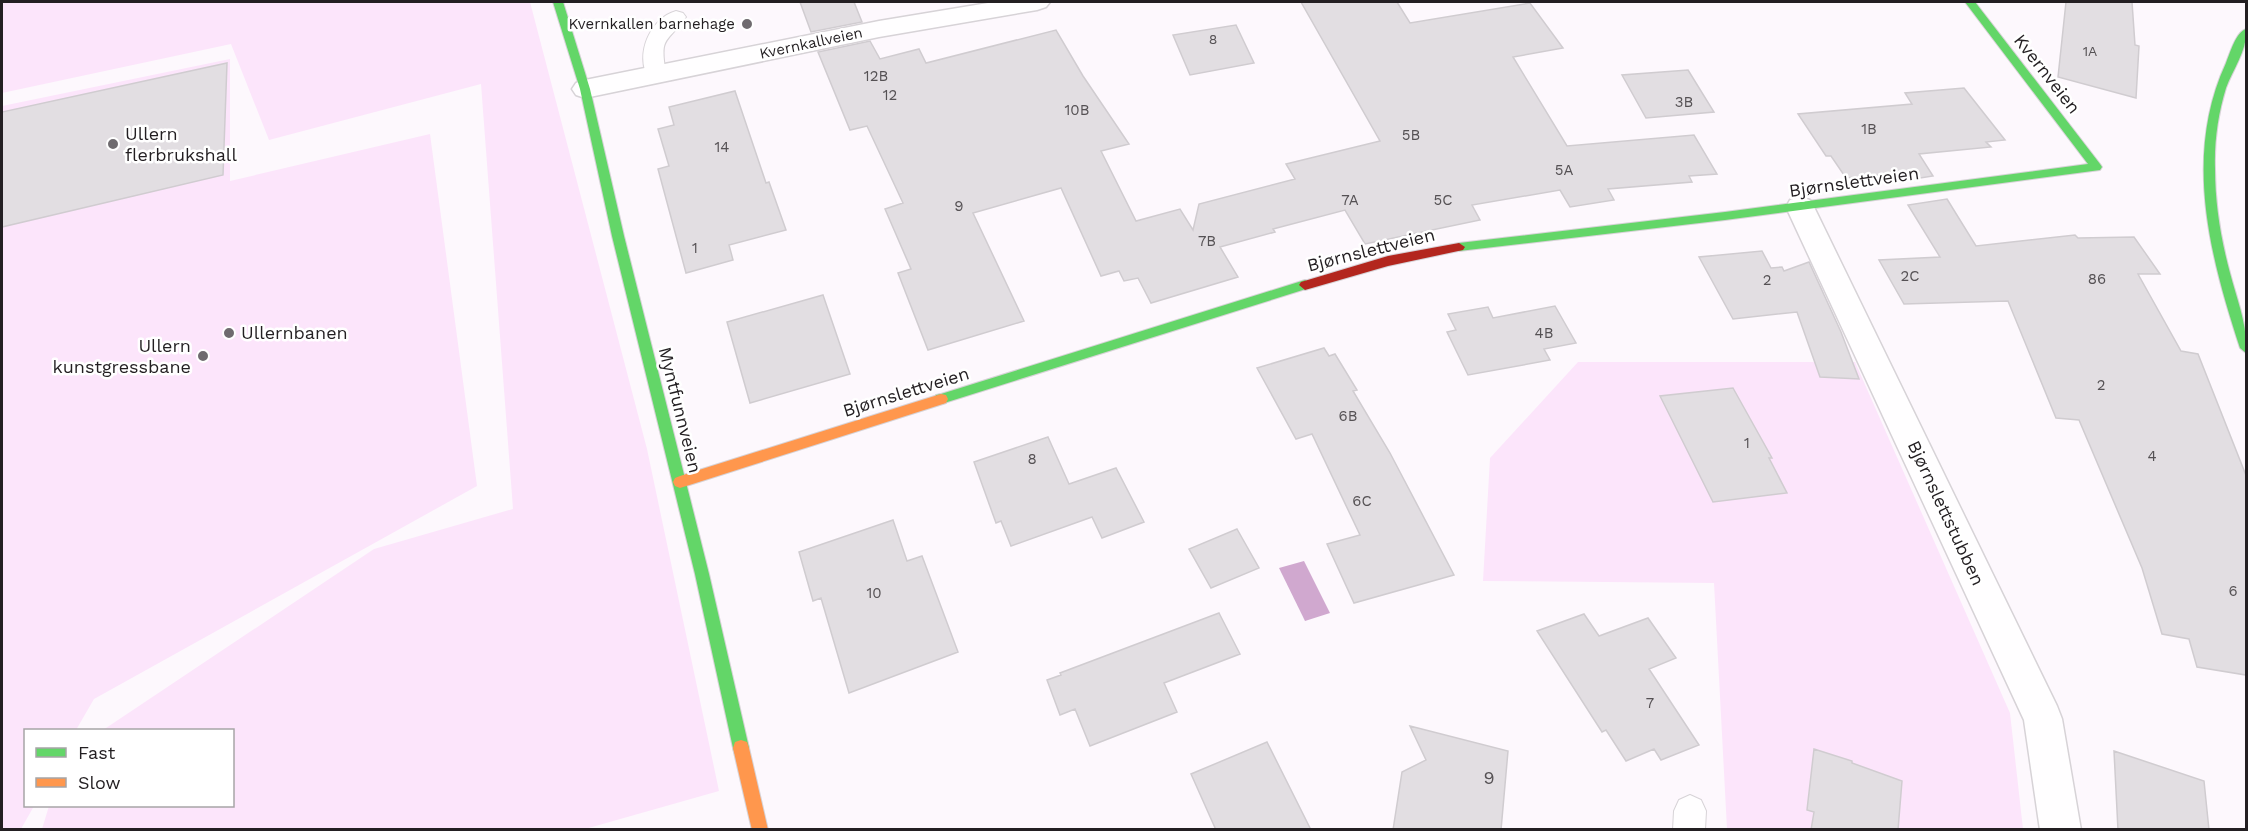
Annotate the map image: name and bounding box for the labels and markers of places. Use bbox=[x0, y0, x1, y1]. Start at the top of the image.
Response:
place label: Kvernkallen barnehage bbox=[569, 15, 735, 33]
marker: Kvernkallen barnehage bbox=[740, 17, 754, 31]
place label: Ullern flerbrukshall bbox=[125, 123, 237, 165]
marker: Ullern flerbrukshall bbox=[106, 137, 120, 151]
place label: Ullernbanen bbox=[241, 322, 348, 343]
marker: Ullernbanen bbox=[222, 326, 236, 340]
place label: Ullern kunstgressbane bbox=[53, 335, 191, 377]
marker: Ullern kunstgressbane bbox=[196, 349, 210, 363]

